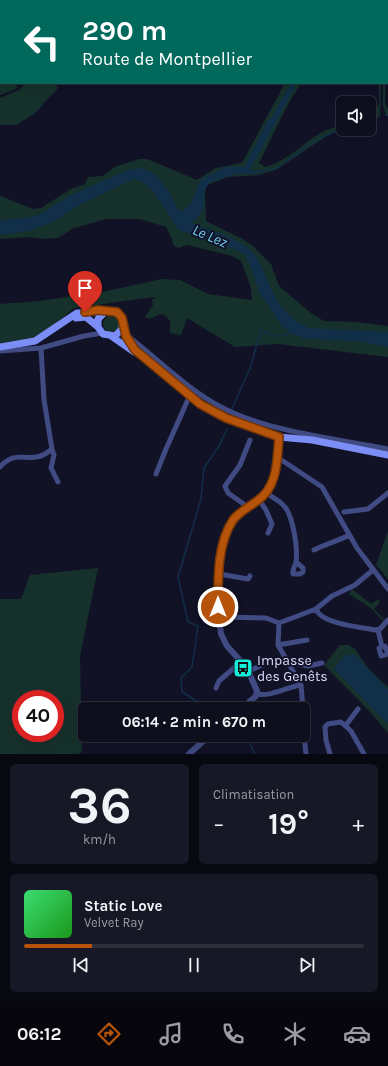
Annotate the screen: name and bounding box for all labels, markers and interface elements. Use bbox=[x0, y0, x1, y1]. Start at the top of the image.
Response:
text: 290 m bbox=[82, 14, 167, 47]
icon: left bbox=[16, 16, 68, 68]
text: Route de Montpellier bbox=[82, 48, 252, 70]
map controls bbox=[336, 96, 376, 136]
button: sound bbox=[336, 96, 376, 136]
water label: Le Lez bbox=[190, 221, 231, 252]
pin bbox=[68, 271, 102, 312]
icon: arrive bbox=[74, 277, 96, 299]
position arrow bbox=[197, 586, 239, 628]
place label: Impasse des Genêts bbox=[257, 652, 328, 685]
bus stop icon: Impasse des Genêts bbox=[232, 657, 254, 679]
speed limit sign: 40 bbox=[12, 690, 64, 742]
text: 06:14 · 2 min · 670 m bbox=[122, 713, 266, 731]
text: 36 bbox=[68, 775, 131, 836]
text: Climatisation bbox=[213, 787, 294, 802]
text: 19° bbox=[268, 806, 309, 842]
text: − bbox=[213, 811, 225, 837]
text: + bbox=[352, 811, 364, 837]
text: km/h bbox=[83, 832, 116, 847]
text: Static Love bbox=[84, 897, 162, 915]
text: Velvet Ray bbox=[84, 915, 144, 930]
icon: previous bbox=[70, 954, 92, 976]
icon: pause bbox=[183, 954, 205, 976]
icon: next bbox=[296, 954, 318, 976]
icon: directions bbox=[95, 1020, 123, 1048]
icon: music bbox=[157, 1020, 185, 1048]
icon: phone bbox=[219, 1020, 247, 1048]
icon: climate bbox=[281, 1020, 309, 1048]
icon: car bbox=[343, 1020, 371, 1048]
text: 06:12 bbox=[17, 1023, 61, 1045]

